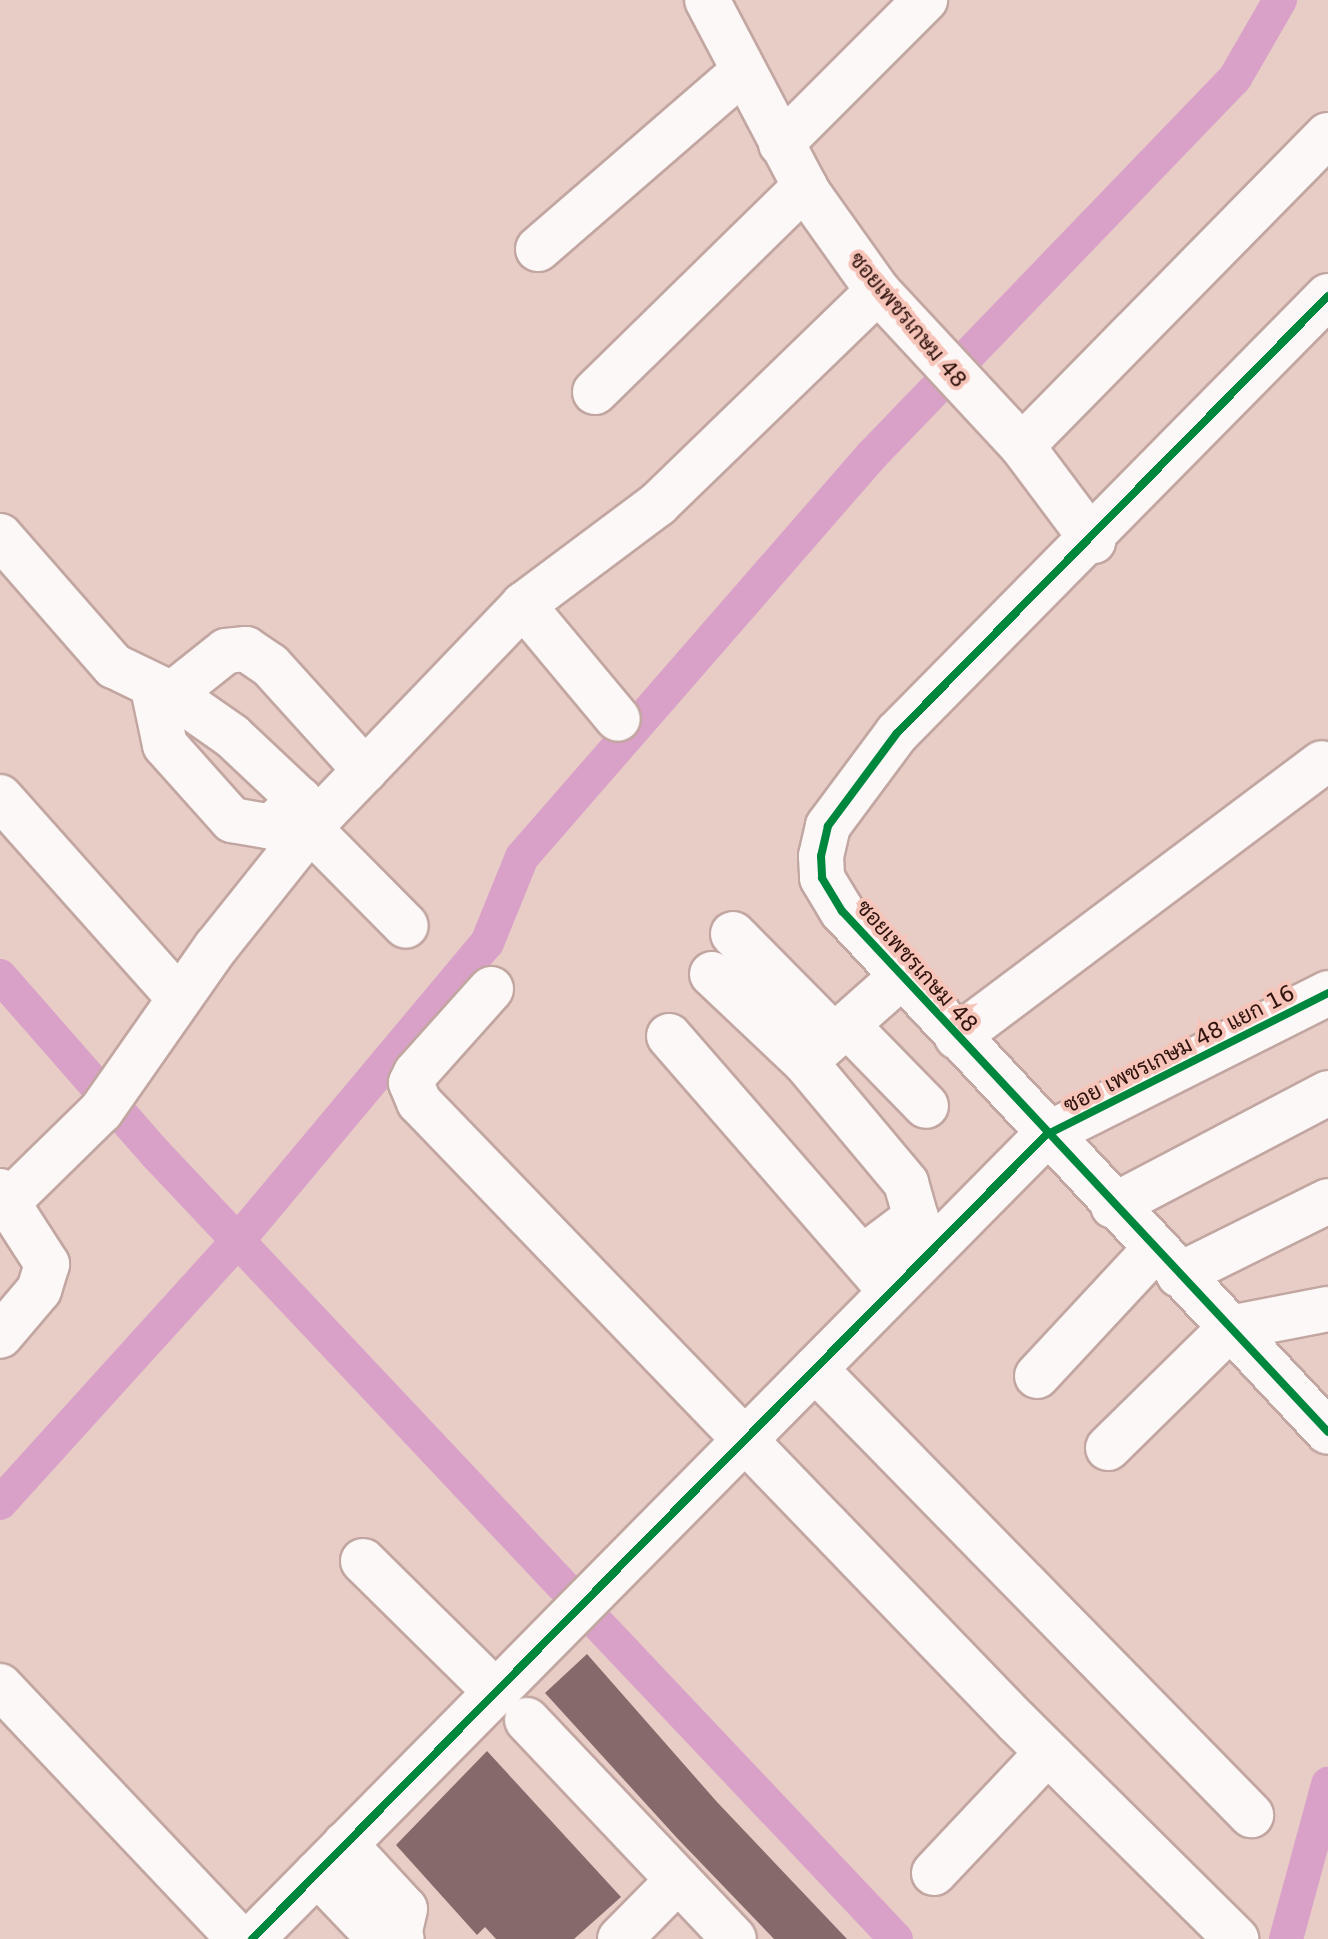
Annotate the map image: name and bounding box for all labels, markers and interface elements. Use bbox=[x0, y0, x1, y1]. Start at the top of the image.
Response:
street label: ซอยเพชรเกษม 48 bbox=[844, 247, 972, 393]
street label: ซอยเพชรเกษม 48 bbox=[851, 895, 983, 1037]
street label: ซอย เพชรเกษม 48 แยก 16 bbox=[1059, 979, 1299, 1119]

